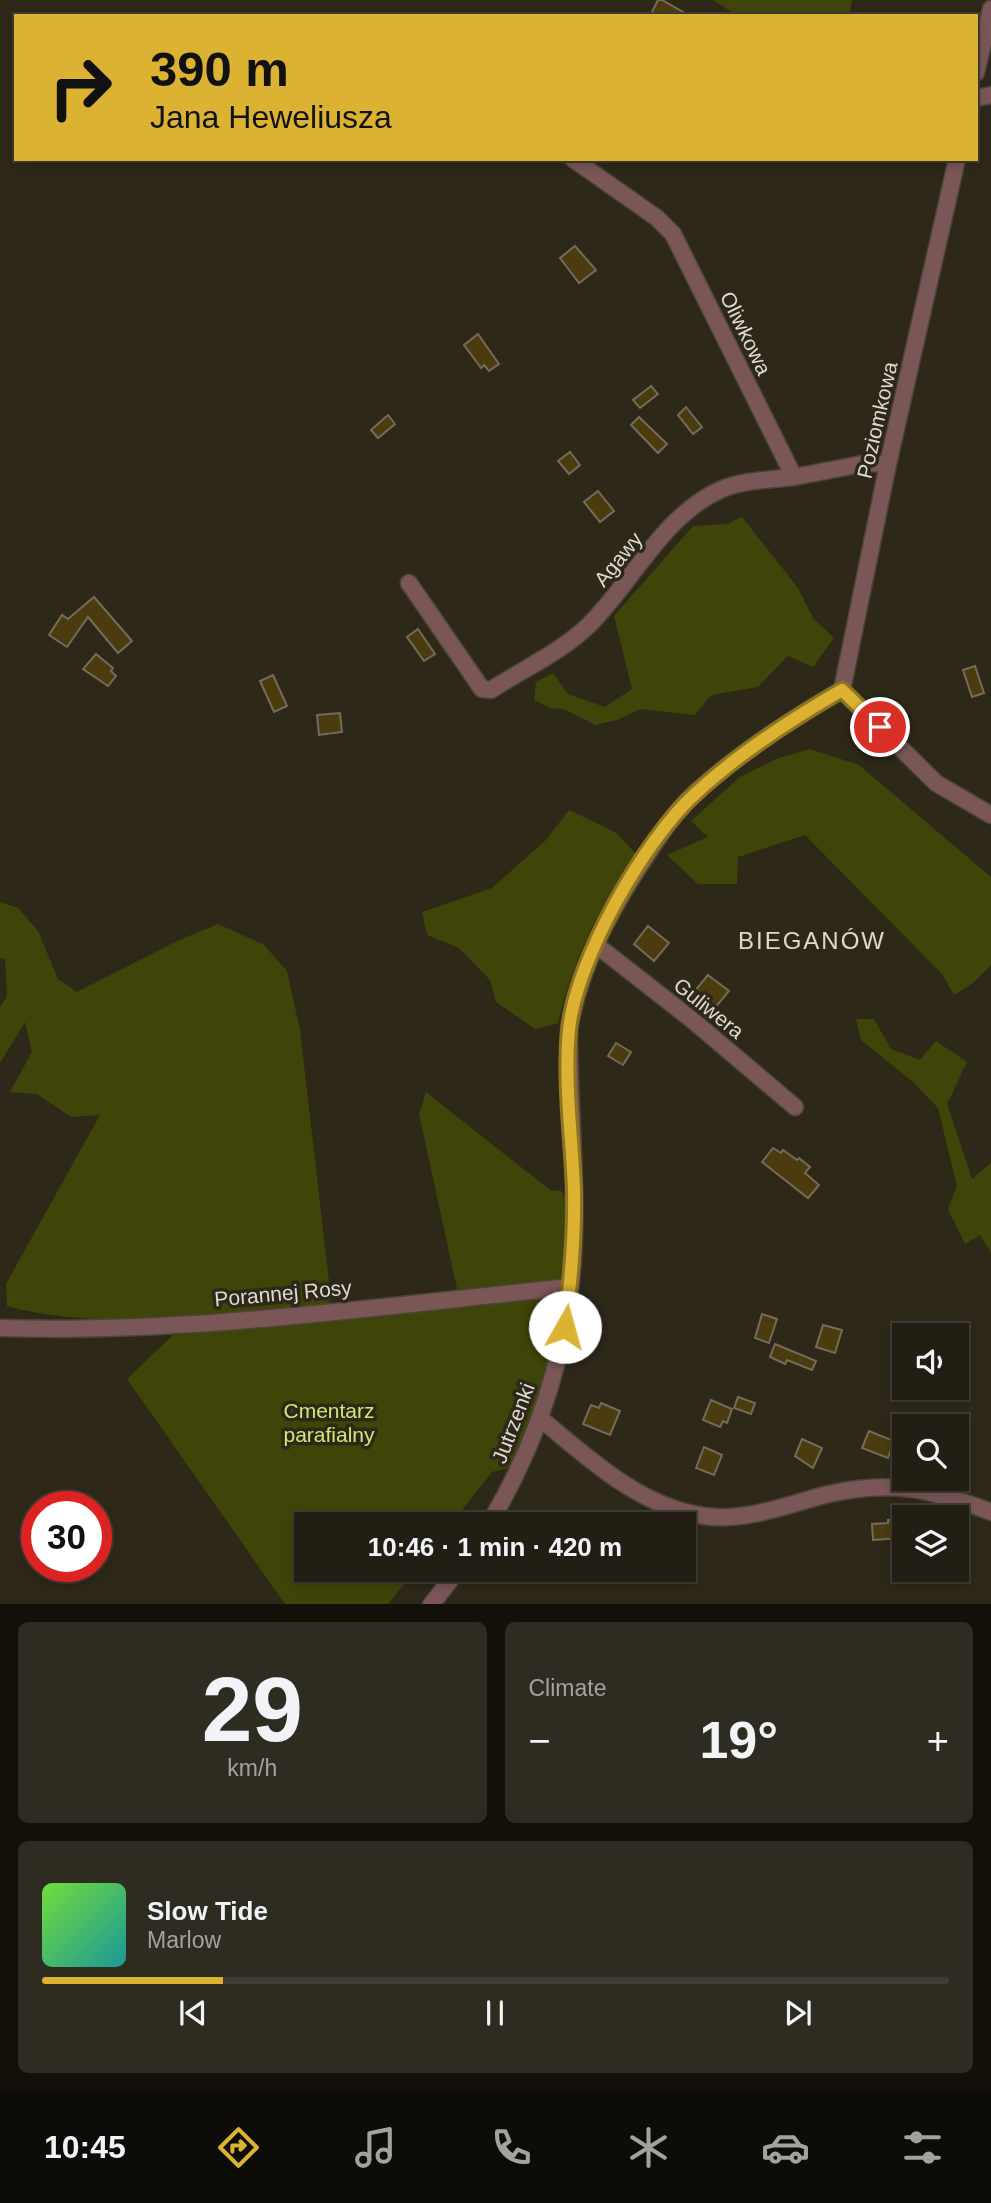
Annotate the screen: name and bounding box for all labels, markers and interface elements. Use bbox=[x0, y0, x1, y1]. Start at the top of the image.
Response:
icon: right bbox=[35, 42, 126, 133]
text: 390 m bbox=[150, 42, 289, 96]
text: Jana Heweliusza bbox=[150, 99, 392, 135]
street label: Oliwkowa bbox=[716, 288, 776, 379]
street label: Poziomkowa bbox=[852, 359, 902, 481]
street label: Agawy bbox=[589, 527, 647, 591]
pin bbox=[850, 697, 910, 757]
icon: arrive bbox=[861, 708, 899, 746]
district label: BIEGANÓW bbox=[738, 927, 886, 954]
street label: Guliwera bbox=[670, 973, 749, 1043]
street label: Porannej Rosy bbox=[213, 1275, 353, 1310]
position arrow bbox=[528, 1290, 602, 1364]
map controls bbox=[892, 1323, 969, 1582]
button: sound bbox=[892, 1323, 969, 1400]
street label: Jutrzenki bbox=[487, 1380, 539, 1466]
park label: Cmentarz parafialny bbox=[283, 1399, 375, 1446]
button: search bbox=[892, 1414, 969, 1491]
speed limit sign: 30 bbox=[21, 1491, 112, 1582]
button: layers bbox=[892, 1505, 969, 1582]
text: 10:46 · 1 min · 420 m bbox=[368, 1532, 622, 1562]
text: 29 bbox=[202, 1659, 303, 1760]
text: Climate bbox=[529, 1675, 606, 1701]
text: 19° bbox=[699, 1711, 778, 1769]
text: − bbox=[529, 1720, 551, 1762]
text: + bbox=[927, 1720, 949, 1762]
text: km/h bbox=[227, 1755, 277, 1781]
text: Slow Tide bbox=[147, 1896, 268, 1926]
text: Marlow bbox=[147, 1927, 221, 1953]
icon: previous bbox=[174, 1994, 212, 2032]
icon: pause bbox=[476, 1994, 514, 2032]
icon: next bbox=[779, 1994, 817, 2032]
icon: directions bbox=[214, 2123, 263, 2172]
icon: music bbox=[351, 2123, 400, 2172]
icon: phone bbox=[487, 2123, 536, 2172]
icon: climate bbox=[624, 2123, 673, 2172]
icon: car bbox=[761, 2123, 810, 2172]
icon: filters bbox=[898, 2123, 947, 2172]
text: 10:45 bbox=[44, 2129, 126, 2165]

